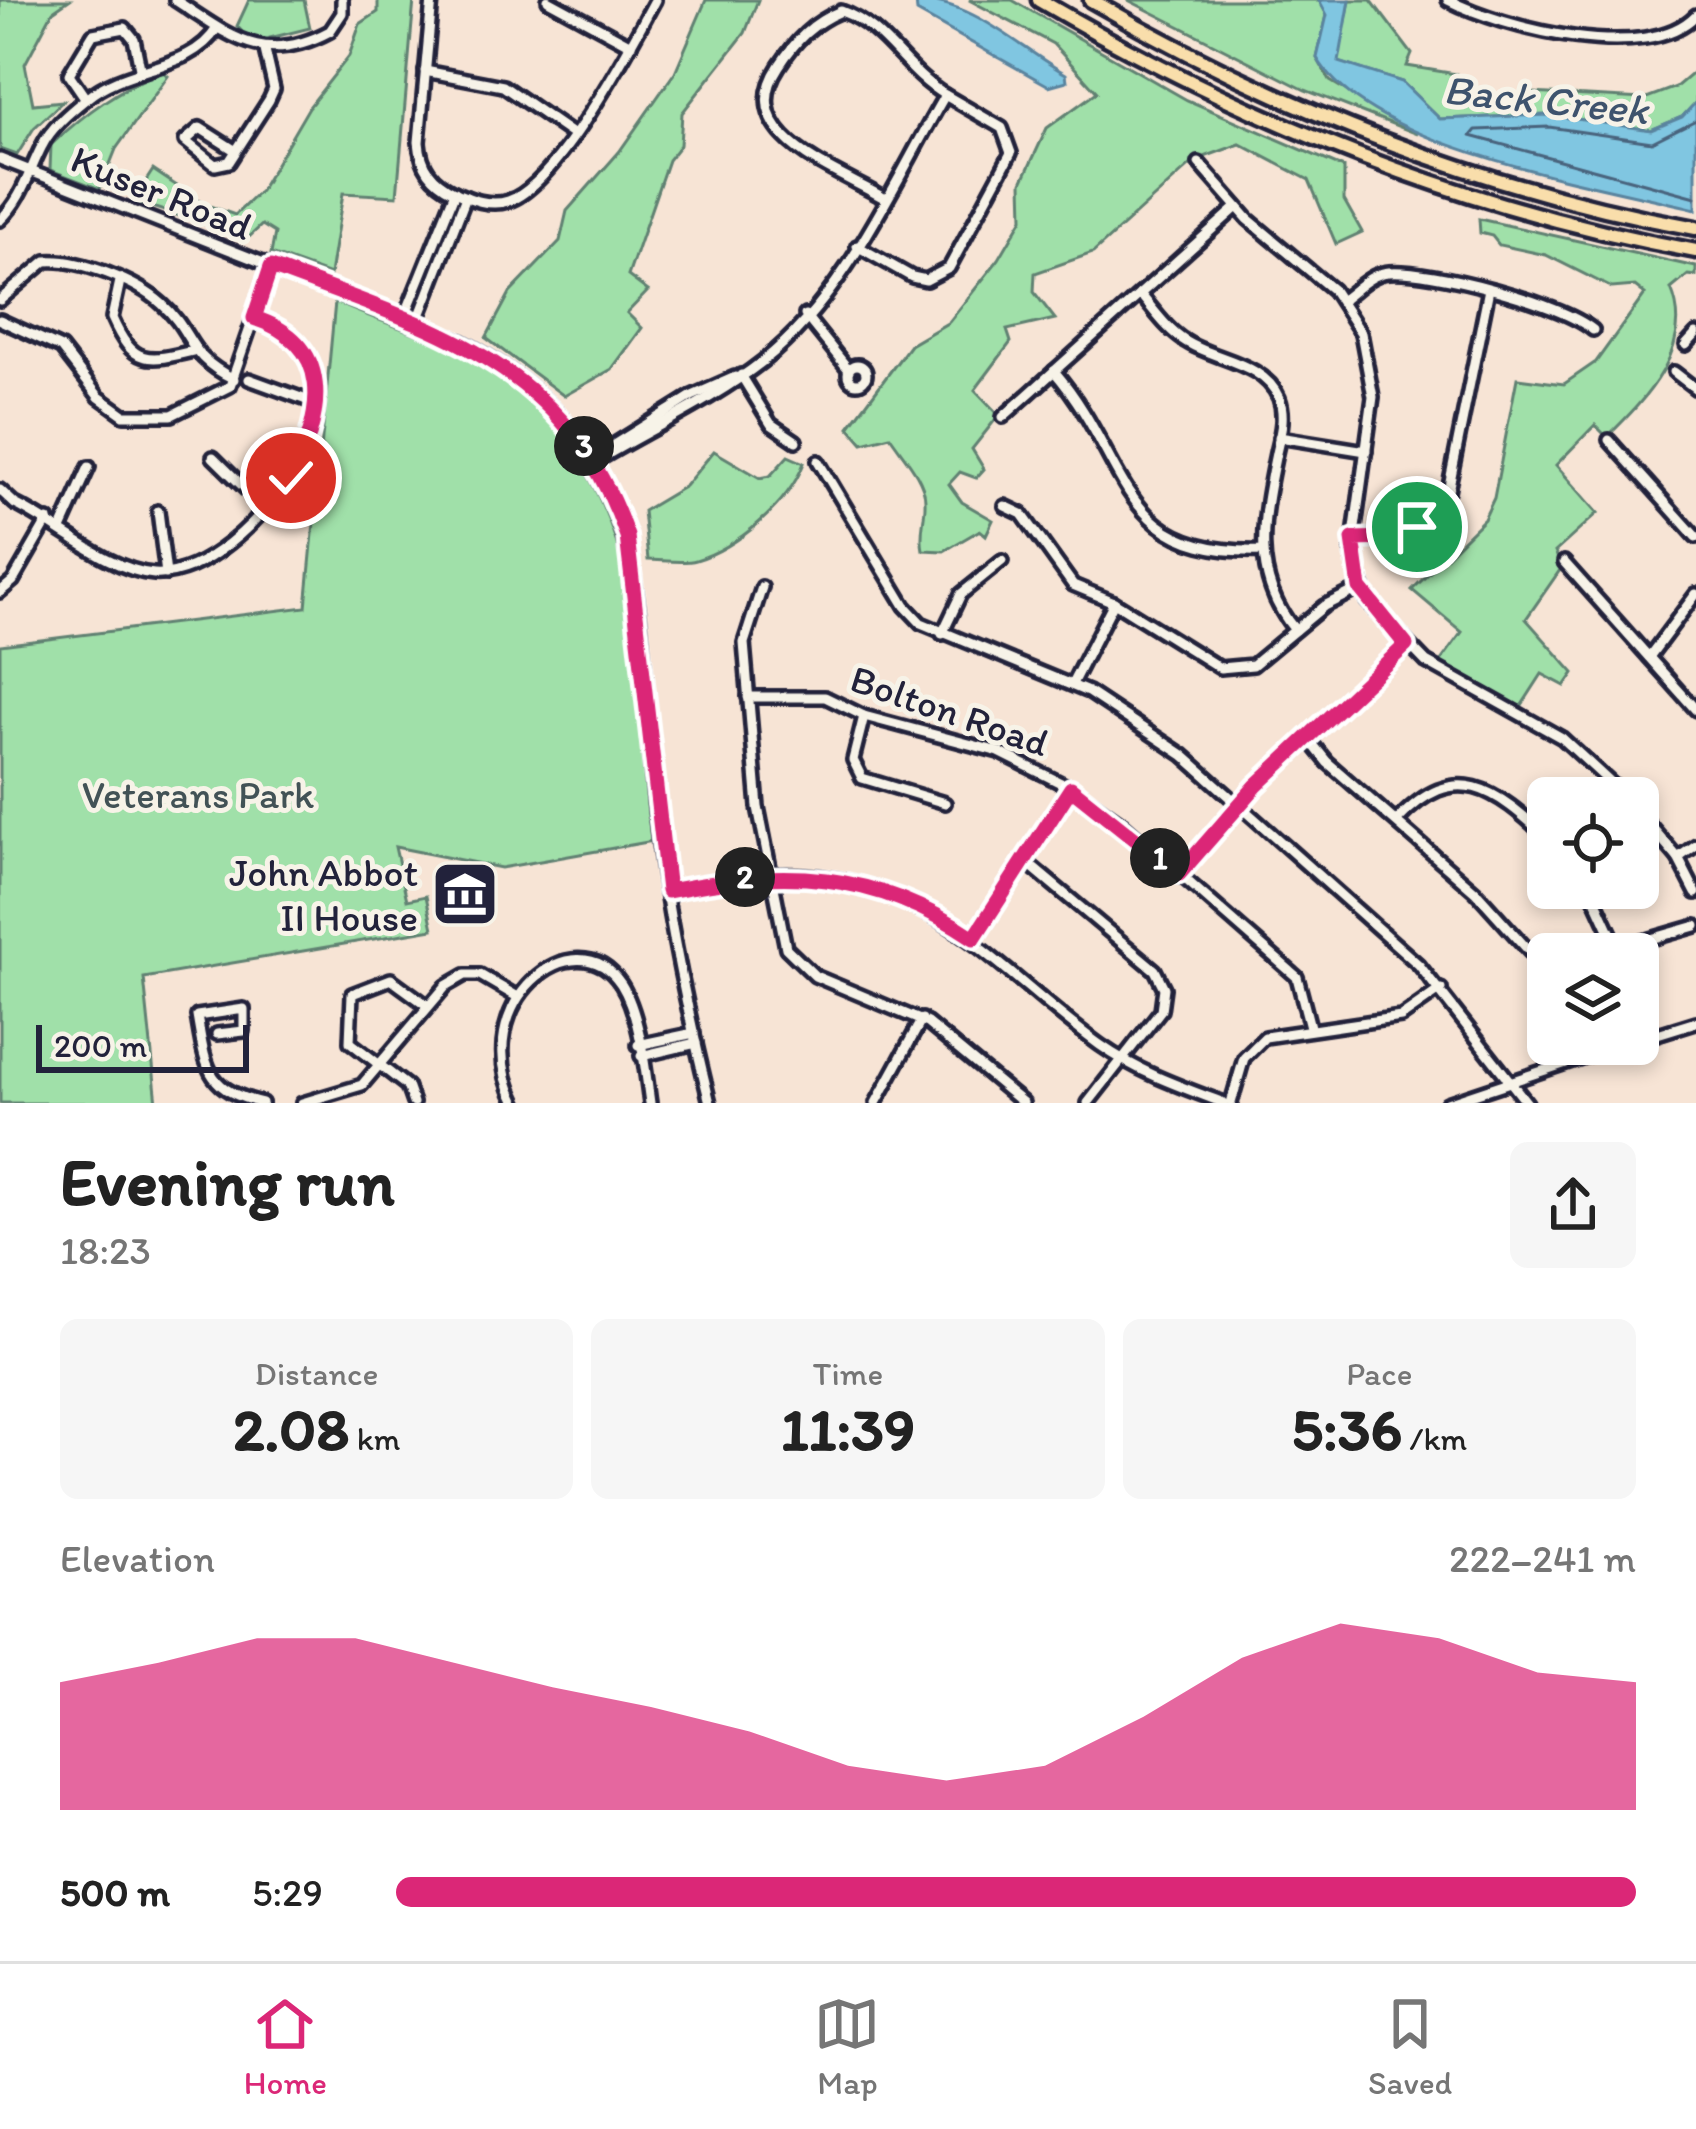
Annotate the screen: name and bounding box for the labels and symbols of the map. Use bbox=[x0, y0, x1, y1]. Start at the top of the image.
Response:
water label: Back Creek bbox=[1441, 63, 1653, 136]
street label: Kuser Road bbox=[65, 135, 259, 250]
pin: 3 bbox=[554, 416, 614, 476]
pin bbox=[240, 427, 342, 529]
pin bbox=[1366, 476, 1468, 578]
street label: Bolton Road bbox=[844, 655, 1056, 766]
park label: Veterans Park bbox=[82, 771, 314, 818]
pin: 1 bbox=[1130, 828, 1190, 888]
pin: 2 bbox=[715, 847, 775, 907]
place label: John Abbot II House bbox=[229, 849, 418, 941]
museum icon: John Abbot II House bbox=[430, 859, 500, 929]
scale bar bbox=[36, 1019, 249, 1072]

